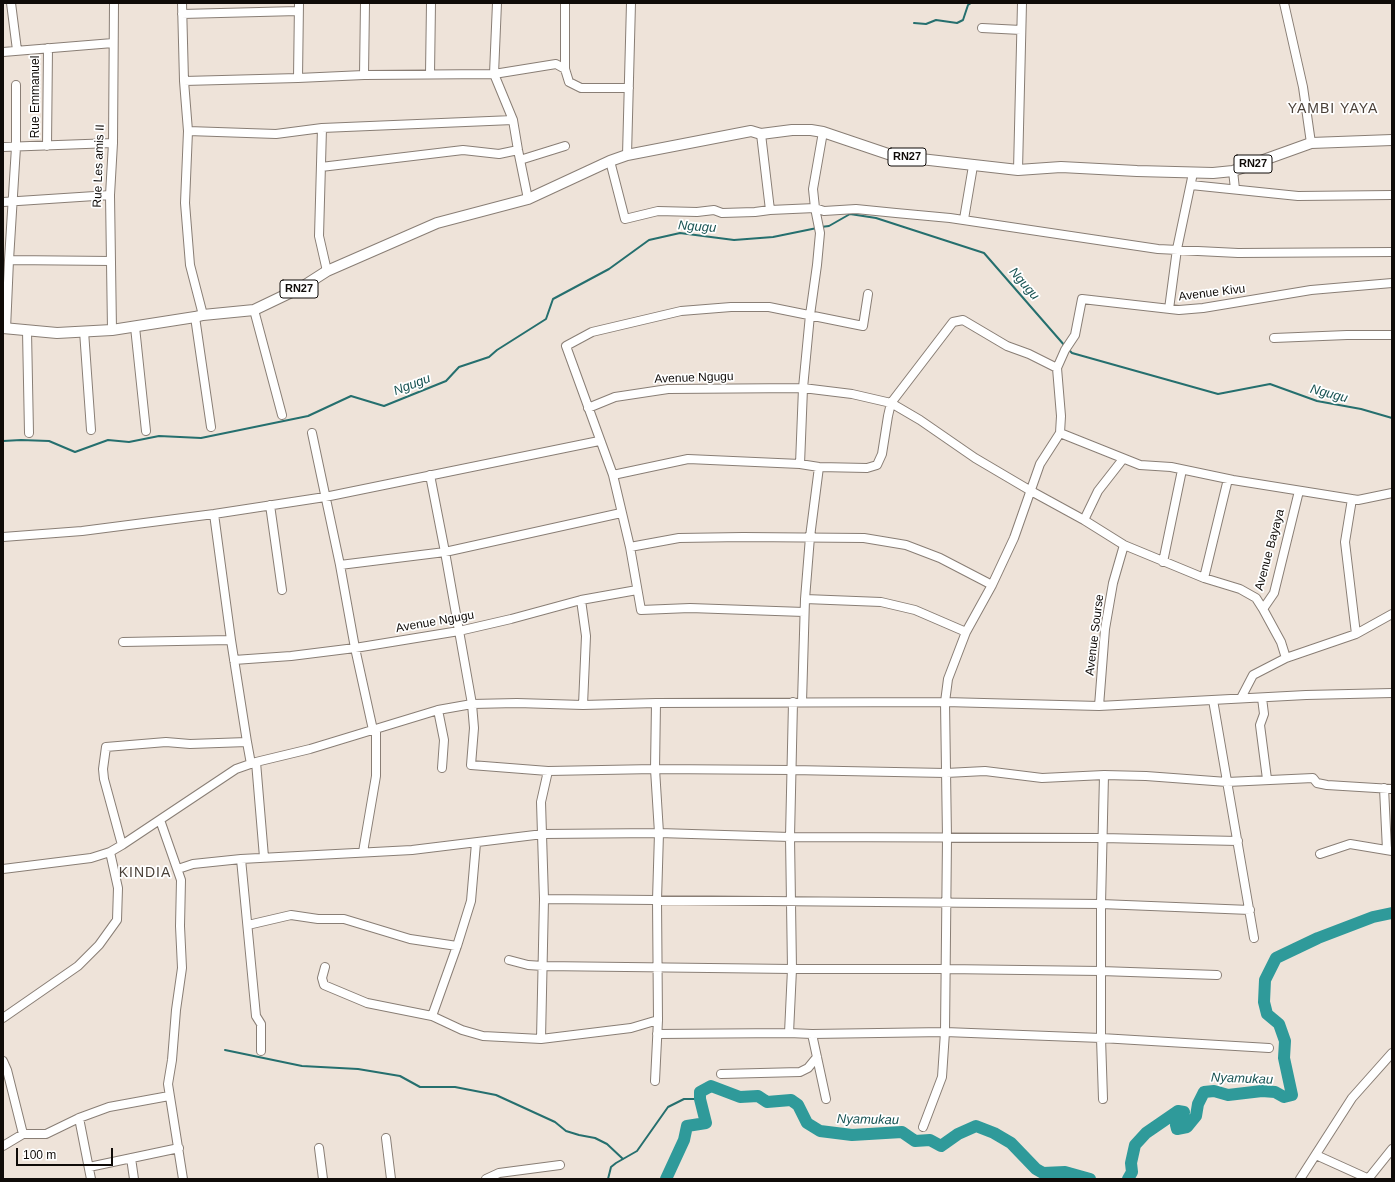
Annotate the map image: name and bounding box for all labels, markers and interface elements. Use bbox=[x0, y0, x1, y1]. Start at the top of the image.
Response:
street label: Rue Emmanuel bbox=[29, 56, 43, 138]
district label: YAMBI YAYA bbox=[1288, 101, 1378, 117]
street label: Rue Les amis II bbox=[90, 124, 108, 208]
road number: RN27 bbox=[888, 148, 926, 166]
road number: RN27 bbox=[1234, 155, 1272, 173]
water label: Ngugu bbox=[677, 218, 717, 236]
water label: Ngugu bbox=[1006, 264, 1042, 304]
road number: RN27 bbox=[280, 280, 318, 298]
street label: Avenue Kivu bbox=[1178, 282, 1246, 304]
street label: Avenue Ngugu bbox=[654, 369, 734, 387]
water label: Ngugu bbox=[391, 371, 433, 399]
water label: Ngugu bbox=[1308, 382, 1350, 406]
street label: Avenue Bayaya bbox=[1252, 508, 1288, 592]
street label: Avenue Sourse bbox=[1083, 594, 1107, 676]
street label: Avenue Ngugu bbox=[395, 608, 475, 636]
district label: KINDIA bbox=[119, 865, 171, 881]
water label: Nyamukau bbox=[1211, 1070, 1273, 1088]
water label: Nyamukau bbox=[837, 1112, 899, 1128]
scale bar bbox=[18, 1140, 115, 1166]
text: 100 m bbox=[23, 1148, 56, 1162]

